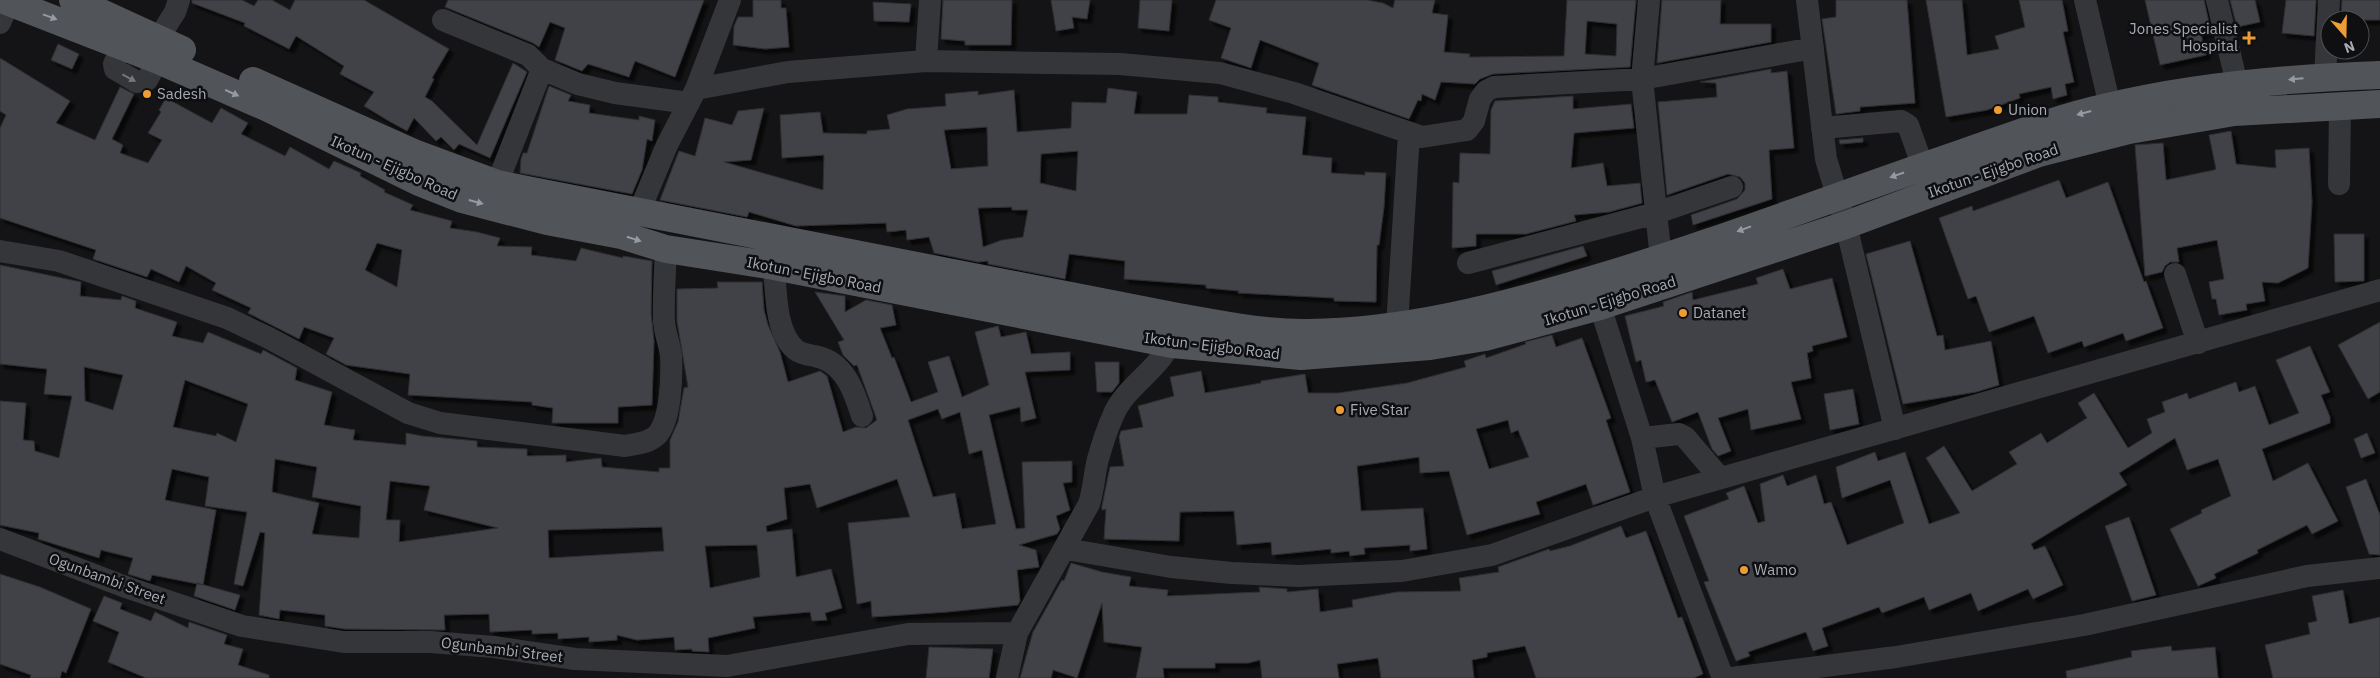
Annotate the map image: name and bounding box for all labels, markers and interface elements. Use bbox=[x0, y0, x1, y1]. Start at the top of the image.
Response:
north arrow bbox=[2320, 10, 2370, 60]
one-way arrow bbox=[43, 13, 58, 21]
place label: Jones Specialist Hospital bbox=[2129, 19, 2238, 55]
marker: Jones Specialist Hospital bbox=[2242, 31, 2256, 45]
text: N bbox=[2342, 37, 2357, 57]
one-way arrow bbox=[122, 74, 136, 82]
one-way arrow bbox=[2288, 76, 2304, 84]
place label: Sadesh bbox=[157, 84, 207, 103]
marker: Sadesh bbox=[141, 88, 153, 100]
one-way arrow bbox=[225, 89, 239, 97]
place label: Union bbox=[2008, 100, 2047, 119]
marker: Union bbox=[1992, 104, 2004, 116]
one-way arrow bbox=[2077, 109, 2092, 117]
street label: Ikotun - Ejigbo Road bbox=[328, 131, 461, 204]
street label: Ikotun - Ejigbo Road bbox=[1925, 139, 2061, 202]
one-way arrow bbox=[1889, 172, 1904, 180]
one-way arrow bbox=[468, 199, 483, 207]
one-way arrow bbox=[1736, 225, 1751, 233]
one-way arrow bbox=[627, 236, 642, 244]
street label: Ikotun - Ejigbo Road bbox=[745, 252, 883, 297]
street label: Ikotun - Ejigbo Road bbox=[1542, 271, 1678, 330]
place label: Datanet bbox=[1693, 303, 1746, 322]
marker: Datanet bbox=[1677, 307, 1689, 319]
street label: Ikotun - Ejigbo Road bbox=[1143, 328, 1281, 363]
place label: Five Star bbox=[1350, 400, 1409, 419]
marker: Five Star bbox=[1334, 404, 1346, 416]
street label: Ogunbambi Street bbox=[46, 549, 168, 608]
place label: Wamo bbox=[1754, 560, 1797, 579]
marker: Wamo bbox=[1738, 564, 1750, 576]
street label: Ogunbambi Street bbox=[440, 633, 564, 666]

